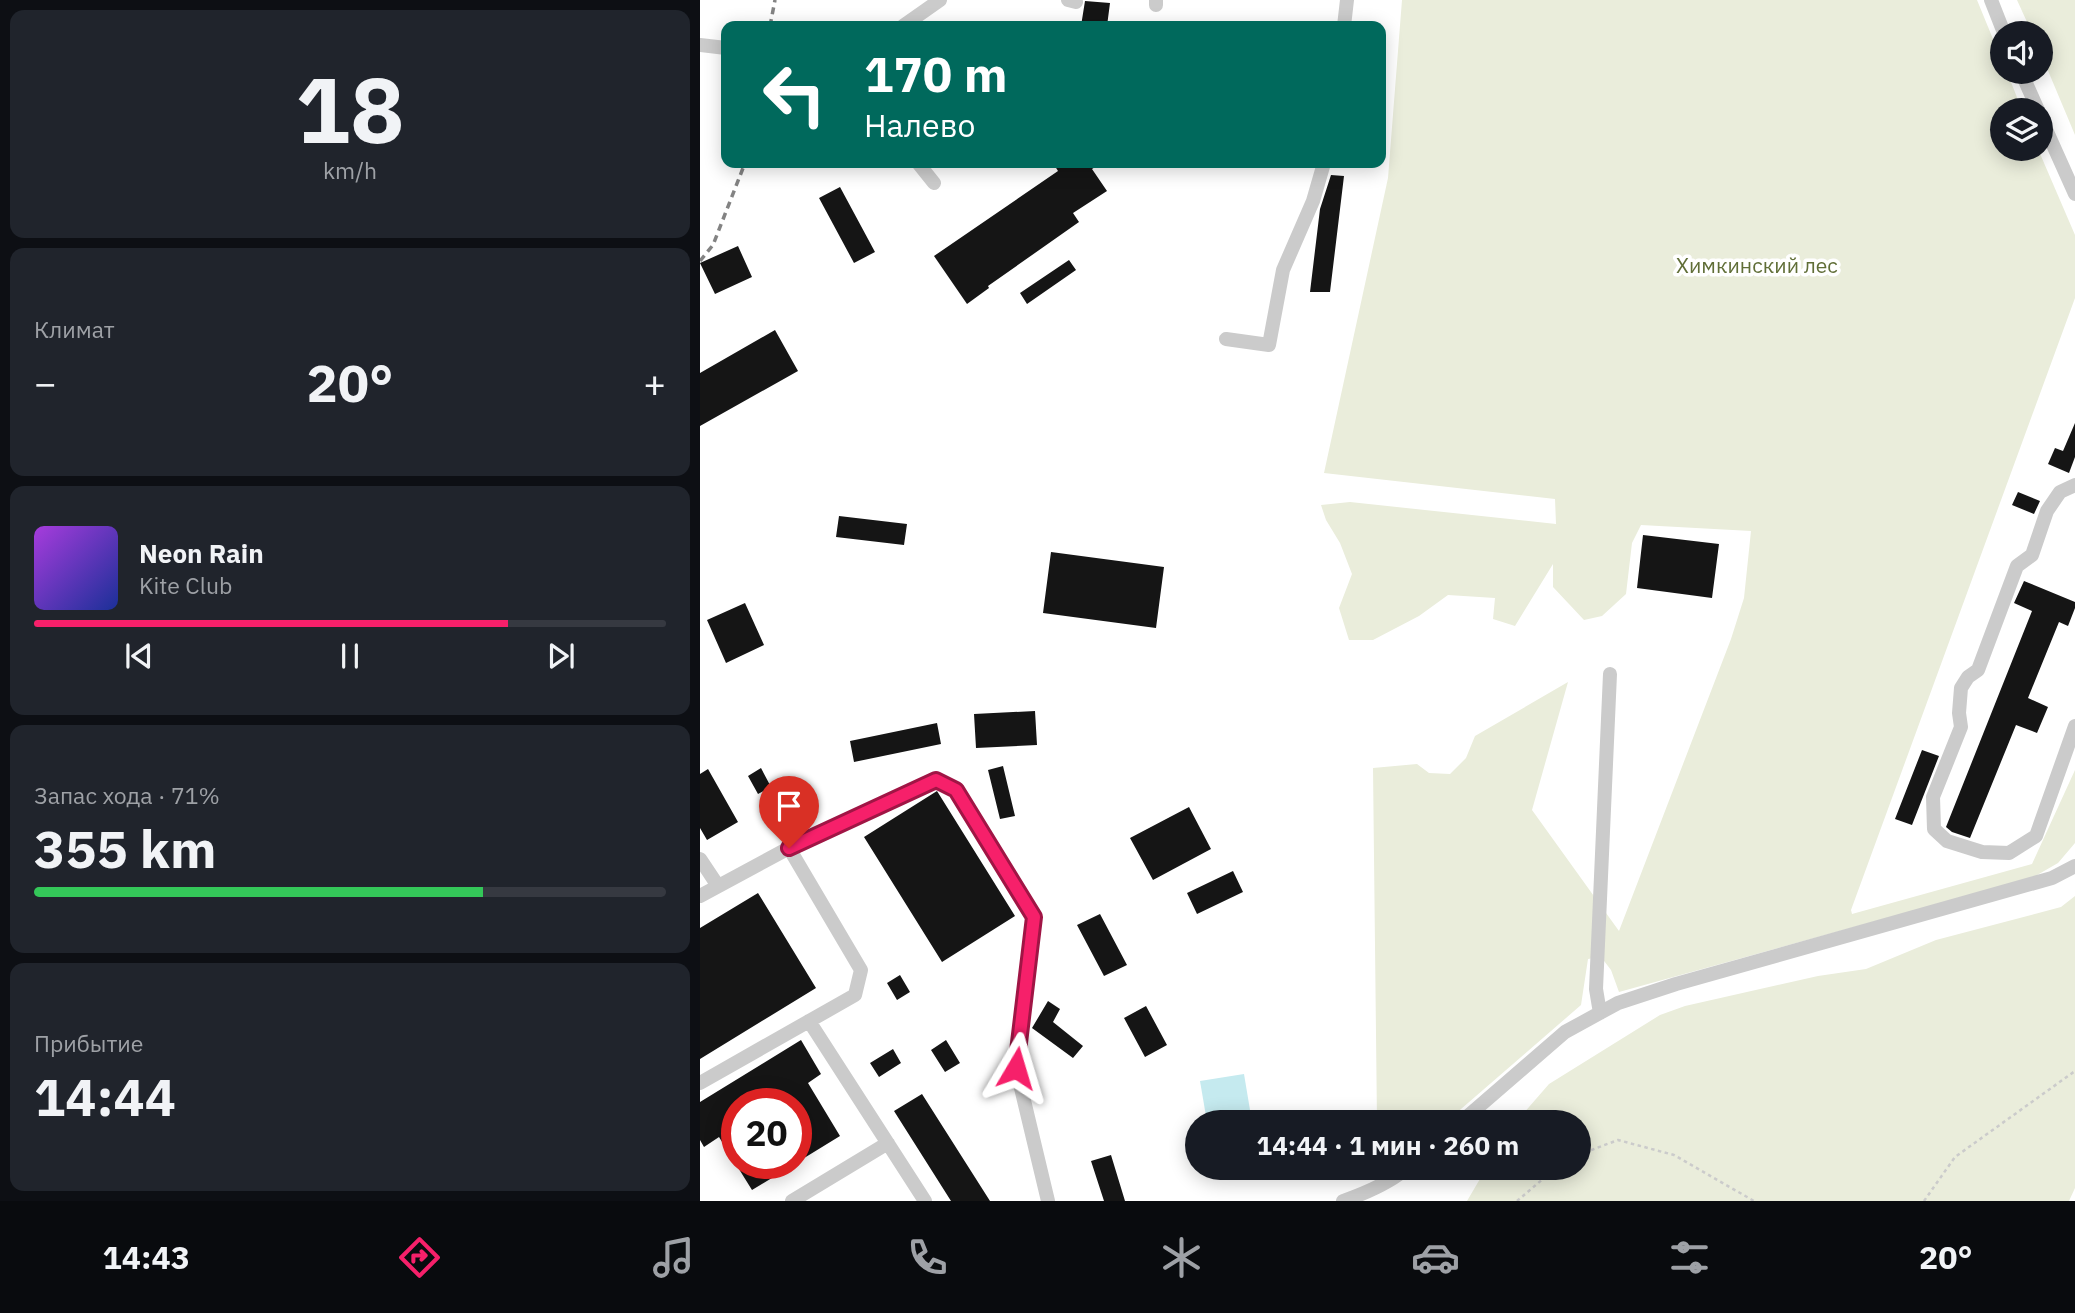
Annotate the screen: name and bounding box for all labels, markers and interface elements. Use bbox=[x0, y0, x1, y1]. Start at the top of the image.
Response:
map controls bbox=[1990, 21, 2053, 161]
button: sound bbox=[1990, 21, 2053, 84]
text: 170 m bbox=[864, 42, 1008, 105]
icon: left bbox=[749, 49, 840, 140]
text: 18 bbox=[295, 50, 405, 168]
button: layers bbox=[1990, 98, 2053, 161]
text: Налево bbox=[864, 104, 975, 146]
text: km/h bbox=[323, 155, 377, 185]
park label: Химкинский лес bbox=[1676, 251, 1838, 279]
text: Климат bbox=[34, 314, 115, 344]
text: 20° bbox=[307, 349, 393, 416]
text: − bbox=[34, 358, 57, 407]
text: + bbox=[643, 358, 666, 407]
text: Neon Rain bbox=[139, 536, 264, 570]
text: Kite Club bbox=[139, 570, 232, 600]
icon: previous bbox=[120, 637, 158, 675]
icon: pause bbox=[331, 637, 369, 675]
icon: next bbox=[542, 637, 580, 675]
pin bbox=[759, 776, 819, 848]
text: Запас хода · 71% bbox=[34, 780, 220, 810]
icon: arrive bbox=[770, 787, 808, 825]
text: 355 km bbox=[34, 815, 216, 882]
text: Прибытие bbox=[34, 1028, 143, 1058]
position arrow bbox=[979, 1031, 1053, 1105]
text: 14:44 bbox=[34, 1063, 176, 1130]
speed limit sign: 20 bbox=[721, 1088, 812, 1179]
text: 14:44 · 1 мин · 260 m bbox=[1257, 1128, 1519, 1162]
icon: directions bbox=[395, 1233, 444, 1282]
icon: music bbox=[649, 1233, 698, 1282]
icon: phone bbox=[903, 1233, 952, 1282]
icon: climate bbox=[1157, 1233, 1206, 1282]
icon: car bbox=[1411, 1233, 1460, 1282]
icon: filters bbox=[1665, 1233, 1714, 1282]
text: 14:43 bbox=[103, 1236, 190, 1278]
text: 20° bbox=[1919, 1236, 1972, 1278]

